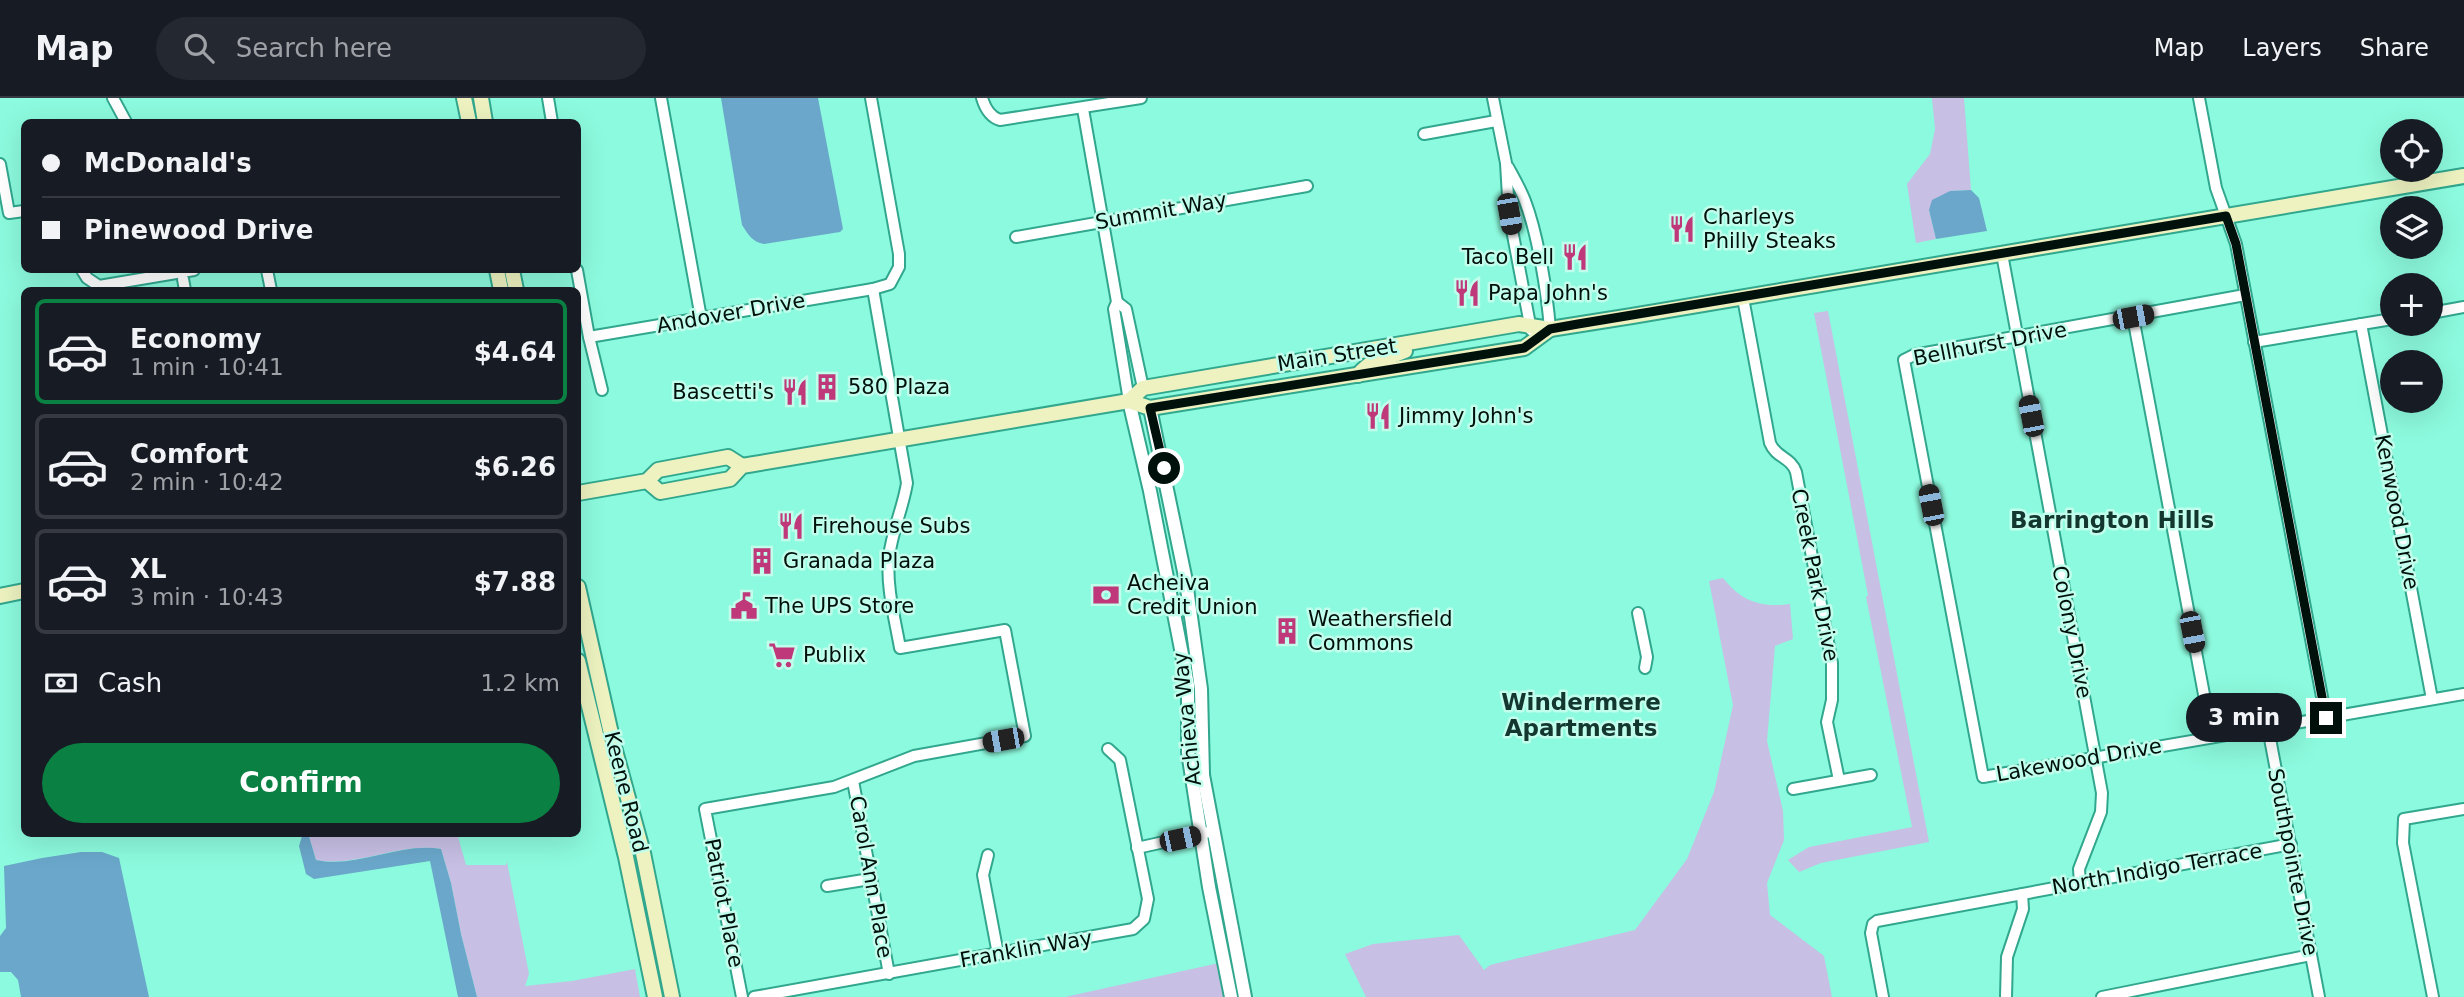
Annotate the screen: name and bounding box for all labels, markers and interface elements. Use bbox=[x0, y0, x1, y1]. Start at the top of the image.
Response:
search box bbox=[156, 17, 646, 80]
text: Map bbox=[35, 29, 114, 68]
icon: search bbox=[180, 29, 218, 67]
text: Search here bbox=[236, 33, 392, 63]
text: Map bbox=[2154, 34, 2204, 62]
text: Layers bbox=[2242, 34, 2322, 62]
text: Share bbox=[2360, 34, 2429, 62]
map controls bbox=[2380, 119, 2443, 413]
button: locate bbox=[2380, 119, 2443, 182]
text: McDonald's bbox=[84, 148, 252, 178]
street label: Summit Way bbox=[1093, 188, 1229, 234]
car bbox=[1496, 191, 1523, 237]
button: layers bbox=[2380, 196, 2443, 259]
place label: Charleys Philly Steaks bbox=[1703, 205, 1836, 253]
restaurant icon: Charleys Philly Steaks bbox=[1667, 214, 1697, 244]
text: Pinewood Drive bbox=[84, 215, 313, 245]
restaurant icon: Taco Bell bbox=[1560, 242, 1590, 272]
place label: Taco Bell bbox=[1461, 245, 1554, 269]
button: + bbox=[2380, 273, 2443, 336]
restaurant icon: Papa John's bbox=[1452, 278, 1482, 308]
place label: Papa John's bbox=[1488, 281, 1608, 305]
street label: Andover Drive bbox=[655, 288, 807, 338]
car bbox=[2111, 303, 2156, 331]
street label: Bellhurst Drive bbox=[1911, 317, 2069, 371]
icon: car bbox=[46, 320, 109, 383]
text: Economy bbox=[130, 324, 261, 354]
street label: Main Street bbox=[1276, 334, 1398, 376]
text: $4.64 bbox=[474, 337, 556, 367]
button: − bbox=[2380, 350, 2443, 413]
text: 1 min · 10:41 bbox=[130, 354, 284, 380]
building icon: 580 Plaza bbox=[812, 372, 842, 402]
place label: 580 Plaza bbox=[848, 375, 950, 399]
restaurant icon: Bascetti's bbox=[780, 377, 810, 407]
place label: Bascetti's bbox=[672, 380, 774, 404]
car bbox=[2017, 393, 2046, 439]
restaurant icon: Jimmy John's bbox=[1363, 401, 1393, 431]
place label: Jimmy John's bbox=[1397, 404, 1533, 428]
street label: Kenwood Drive bbox=[2370, 432, 2424, 592]
icon: car bbox=[46, 435, 109, 498]
text: Comfort bbox=[130, 439, 248, 469]
text: $6.26 bbox=[474, 452, 556, 482]
route start bbox=[1148, 452, 1180, 484]
text: 2 min · 10:42 bbox=[130, 469, 284, 495]
car bbox=[1917, 482, 1946, 528]
street label: Creek Park Drive bbox=[1786, 487, 1844, 663]
district label: Barrington Hills bbox=[2010, 507, 2214, 533]
restaurant icon: Firehouse Subs bbox=[776, 511, 806, 541]
place label: Firehouse Subs bbox=[812, 514, 970, 538]
building icon: Granada Plaza bbox=[747, 546, 777, 576]
place label: Granada Plaza bbox=[783, 549, 935, 573]
icon: car bbox=[46, 550, 109, 613]
text: XL bbox=[130, 554, 167, 584]
street label: Colony Drive bbox=[2047, 564, 2097, 700]
text: $7.88 bbox=[474, 567, 556, 597]
place label: Acheiva Credit Union bbox=[1127, 571, 1258, 619]
bank icon: Acheiva Credit Union bbox=[1091, 580, 1121, 610]
text: 3 min · 10:43 bbox=[130, 584, 284, 610]
public building icon: The UPS Store bbox=[729, 591, 759, 621]
place label: The UPS Store bbox=[764, 594, 914, 618]
place label: Weathersfield Commons bbox=[1308, 607, 1453, 655]
car bbox=[2178, 609, 2207, 655]
building icon: Weathersfield Commons bbox=[1272, 616, 1302, 646]
supermarket icon: Publix bbox=[767, 640, 797, 670]
place label: Publix bbox=[803, 643, 866, 667]
street label: Achieva Way bbox=[1168, 651, 1206, 787]
icon: cash bbox=[42, 664, 80, 702]
text: Cash bbox=[98, 668, 162, 698]
text: 1.2 km bbox=[480, 670, 560, 696]
district label: Windermere Apartments bbox=[1501, 689, 1661, 741]
callout: 3 min bbox=[2186, 694, 2302, 742]
route end bbox=[2310, 702, 2342, 734]
text: 3 min bbox=[2208, 704, 2280, 730]
car bbox=[981, 726, 1026, 754]
street label: Keene Road bbox=[599, 729, 653, 855]
street label: Lakewood Drive bbox=[1994, 734, 2164, 786]
button: Confirm bbox=[42, 743, 560, 823]
street label: Southpointe Drive bbox=[2263, 766, 2323, 958]
street label: Carol Ann Place bbox=[845, 794, 897, 960]
car bbox=[1158, 824, 1203, 854]
street label: Patriot Place bbox=[700, 836, 748, 970]
street label: North Indigo Terrace bbox=[2050, 839, 2264, 899]
street label: Franklin Way bbox=[958, 926, 1094, 972]

